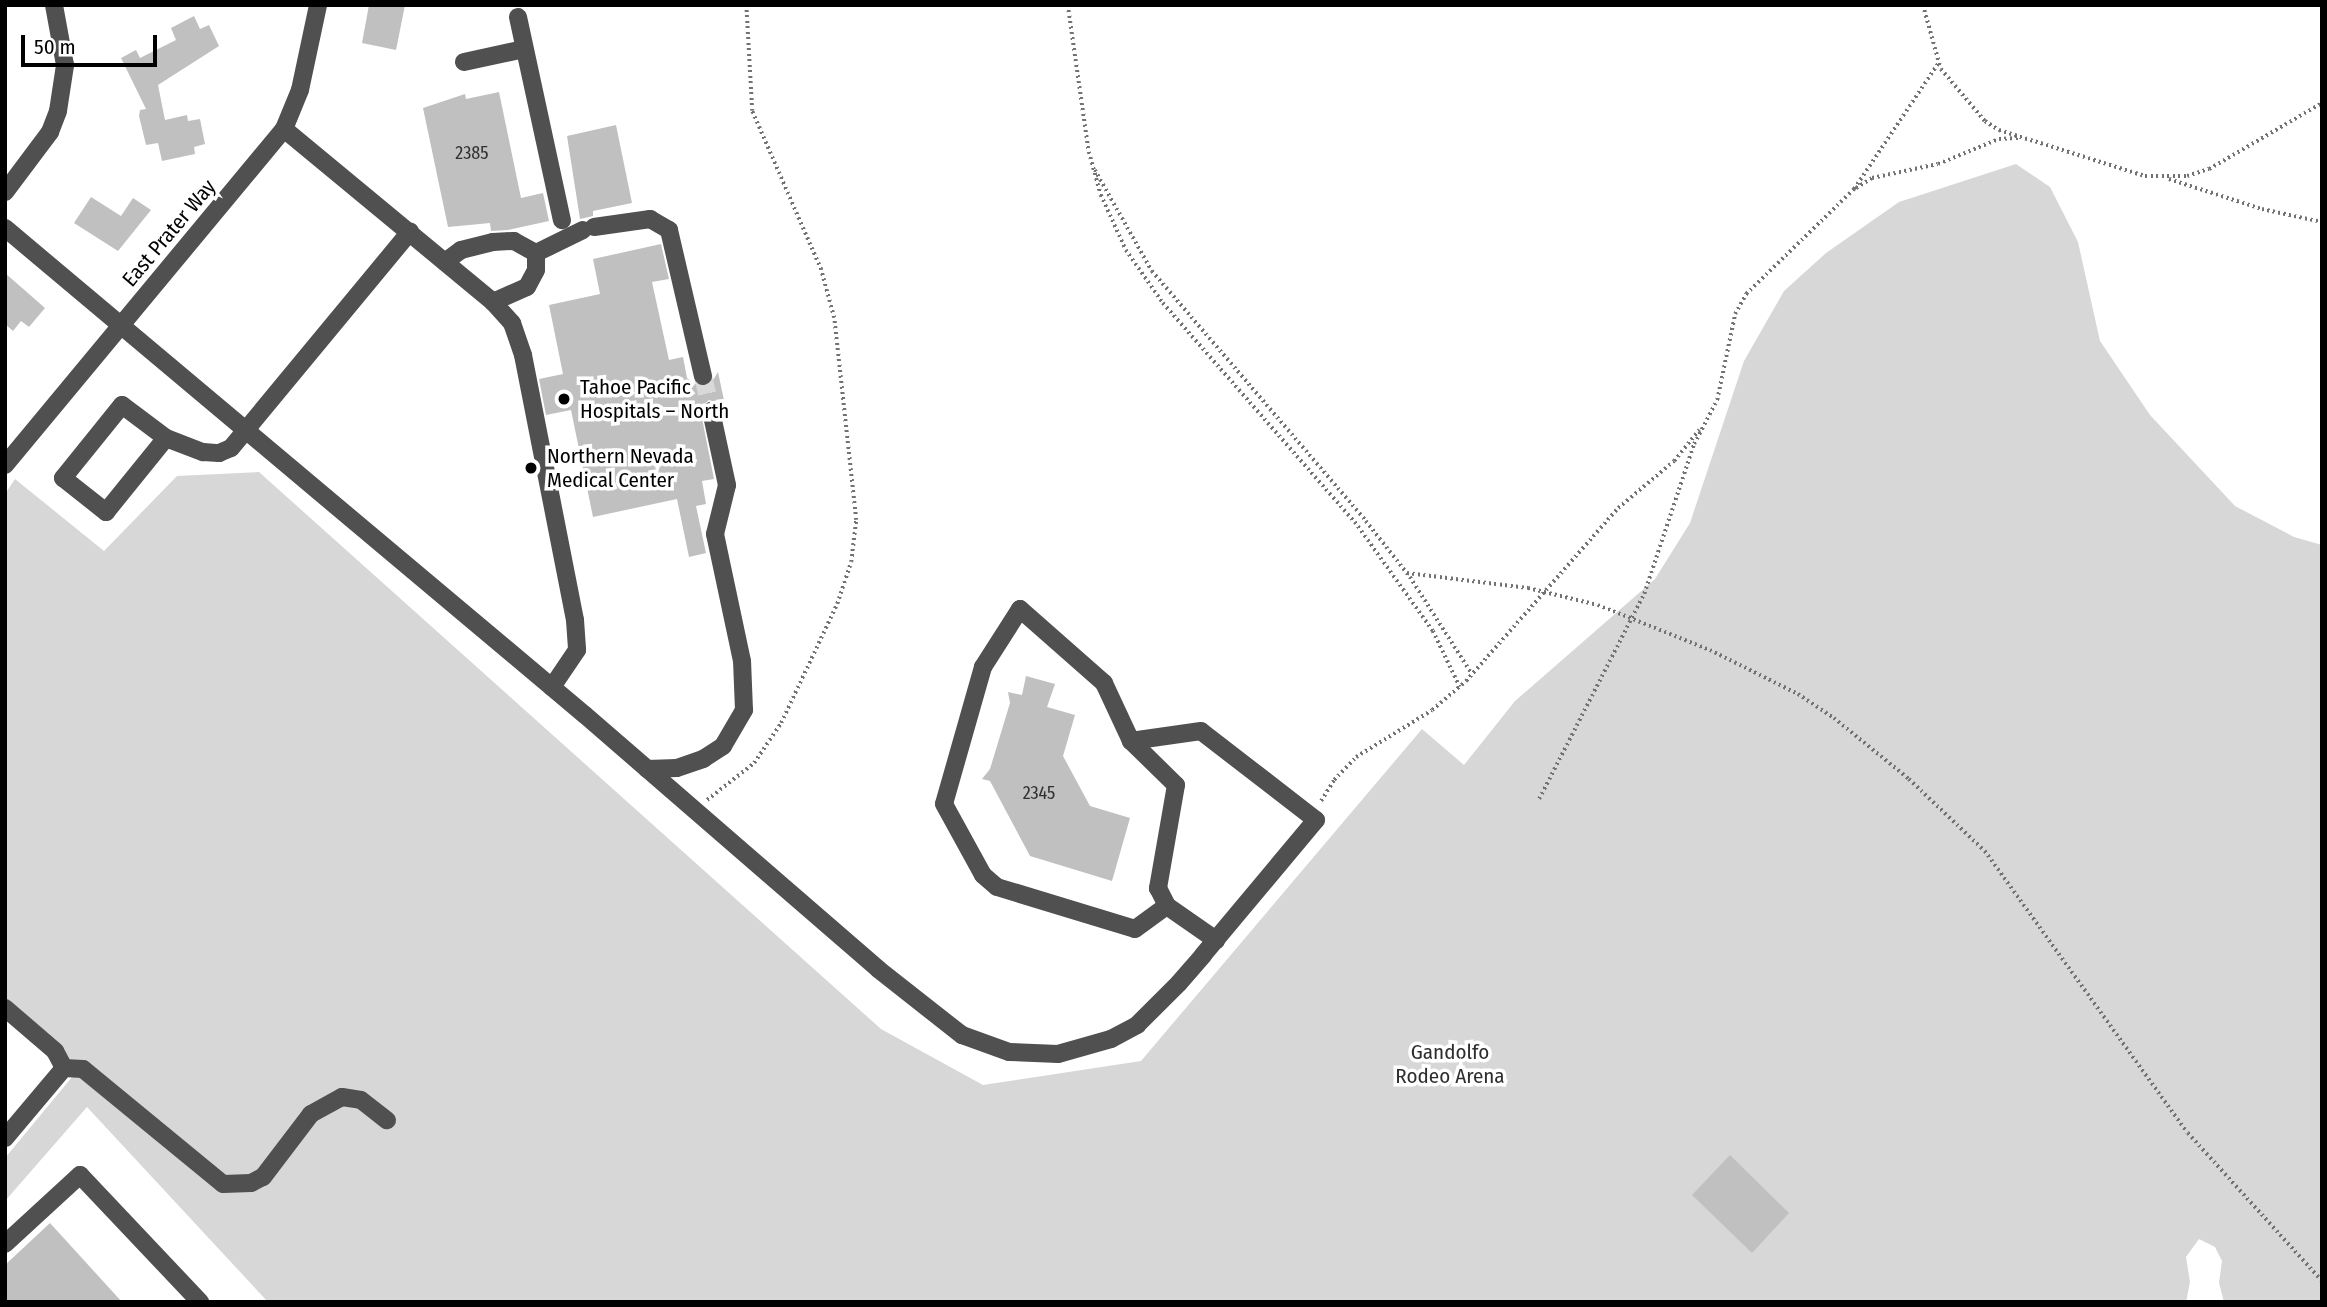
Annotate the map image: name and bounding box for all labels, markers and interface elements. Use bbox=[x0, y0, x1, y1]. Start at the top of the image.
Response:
scale bar bbox=[24, 21, 161, 65]
text: 50 m bbox=[34, 34, 76, 60]
house number: 2385 bbox=[455, 142, 489, 164]
street label: East Prater Way bbox=[117, 174, 221, 292]
place label: Tahoe Pacific Hospitals – North bbox=[580, 374, 729, 424]
marker: Tahoe Pacific Hospitals – North bbox=[554, 389, 574, 409]
place label: Northern Nevada Medical Center bbox=[547, 443, 694, 493]
marker: Northern Nevada Medical Center bbox=[521, 458, 541, 478]
house number: 2345 bbox=[1023, 782, 1055, 804]
park label: Gandolfo Rodeo Arena bbox=[1395, 1039, 1505, 1089]

